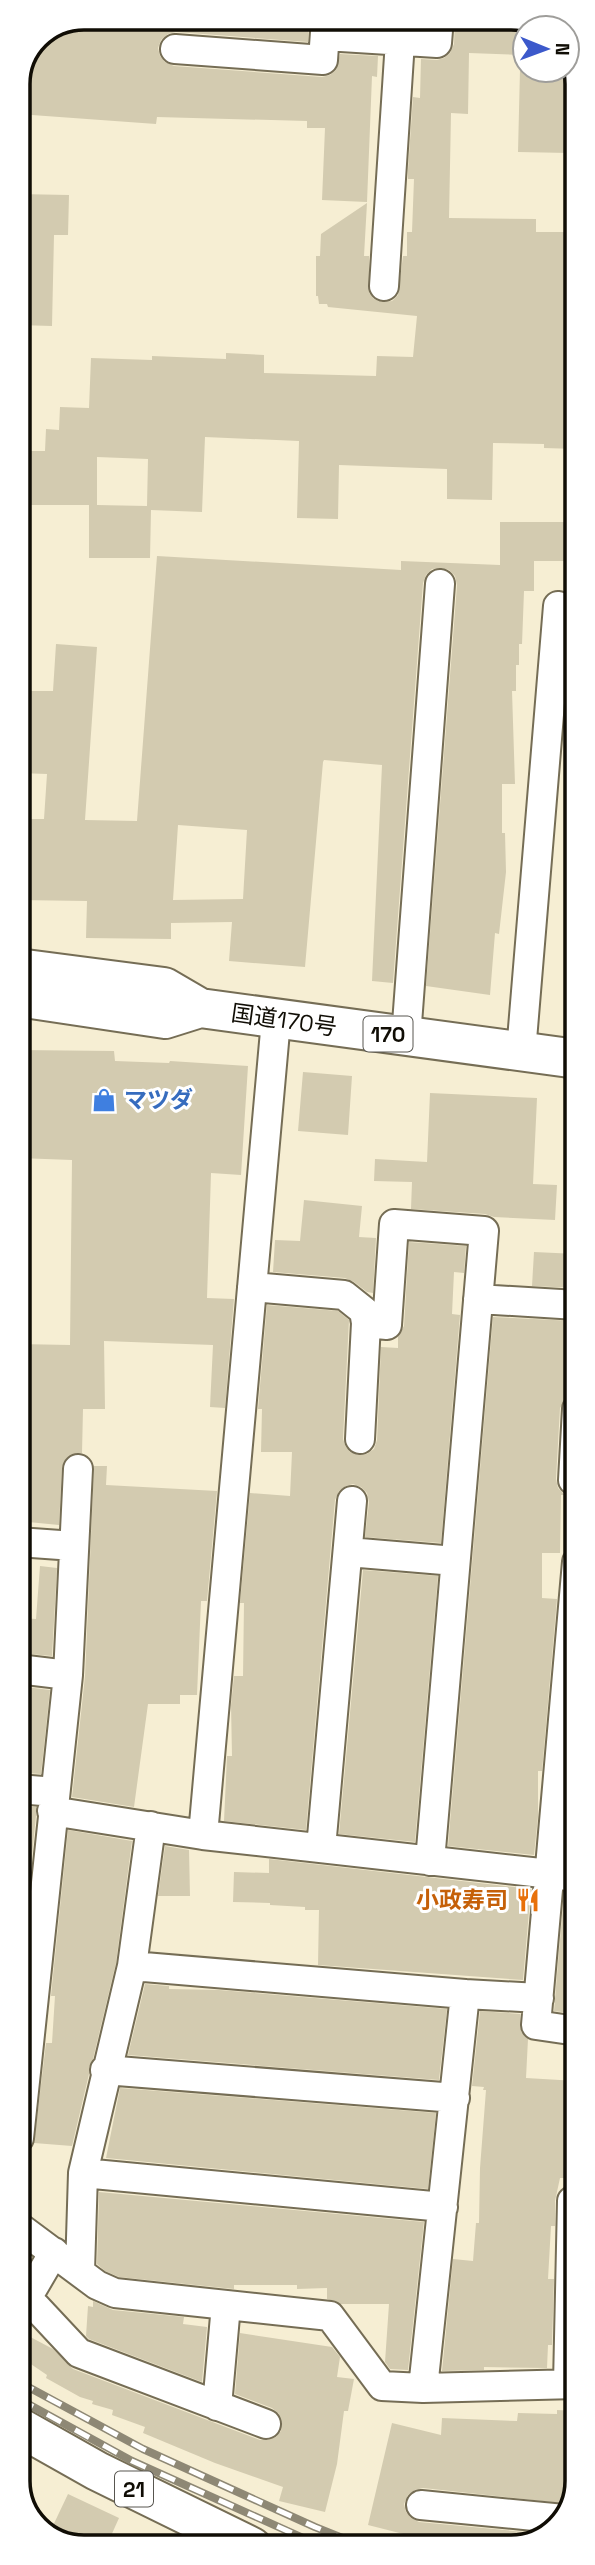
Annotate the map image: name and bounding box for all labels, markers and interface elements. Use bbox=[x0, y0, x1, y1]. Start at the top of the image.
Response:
north arrow bbox=[511, 14, 581, 84]
text: N bbox=[550, 43, 575, 56]
street label: 国道170号 bbox=[229, 998, 339, 1042]
road number: 170 bbox=[364, 1016, 412, 1052]
place label: マツダ bbox=[124, 1085, 193, 1115]
shop icon: マツダ bbox=[90, 1086, 118, 1114]
place label: 小政寿司 bbox=[416, 1885, 508, 1915]
restaurant icon: 小政寿司 bbox=[514, 1886, 542, 1914]
road number: 21 bbox=[115, 2472, 153, 2506]

